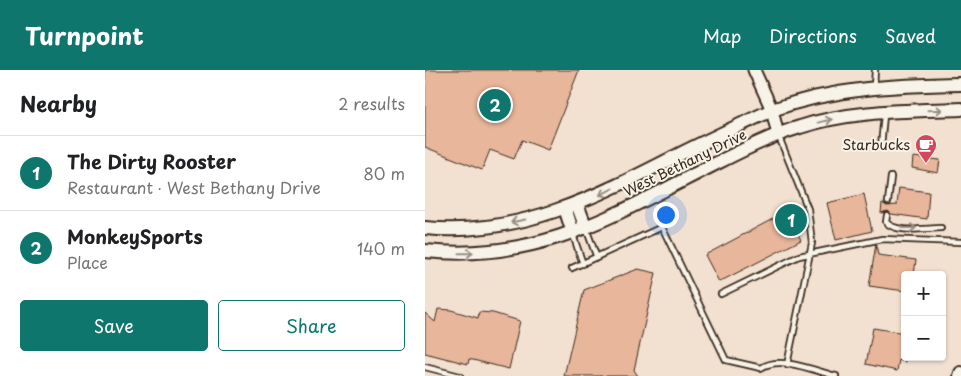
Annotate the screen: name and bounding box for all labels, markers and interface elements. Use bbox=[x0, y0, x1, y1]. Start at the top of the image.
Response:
text: Turnpoint bbox=[25, 17, 144, 53]
text: Map bbox=[703, 22, 741, 49]
text: Directions bbox=[769, 22, 857, 49]
text: Saved bbox=[885, 22, 936, 49]
pin: 2 bbox=[479, 86, 511, 124]
text: Nearby bbox=[20, 87, 97, 119]
text: 2 results bbox=[338, 91, 405, 115]
one-way arrow bbox=[927, 105, 943, 114]
one-way arrow bbox=[816, 116, 832, 125]
street label: West Bethany Drive bbox=[620, 124, 750, 201]
cafe icon: Starbucks bbox=[914, 133, 938, 164]
place label: Starbucks bbox=[842, 134, 910, 155]
text: The Dirty Rooster bbox=[67, 147, 236, 175]
text: 1 bbox=[32, 161, 40, 185]
text: 80 m bbox=[363, 161, 405, 185]
text: Restaurant · West Bethany Drive bbox=[67, 175, 321, 199]
one-way arrow bbox=[599, 188, 614, 197]
pin: 1 bbox=[775, 201, 807, 239]
your location bbox=[653, 202, 679, 228]
one-way arrow bbox=[510, 217, 526, 227]
text: MonkeySports bbox=[67, 222, 203, 250]
one-way arrow bbox=[900, 223, 917, 233]
text: 2 bbox=[30, 236, 42, 260]
text: 140 m bbox=[357, 236, 405, 260]
one-way arrow bbox=[458, 249, 474, 258]
text: Place bbox=[67, 250, 108, 274]
map controls bbox=[901, 271, 946, 361]
button: + bbox=[901, 271, 946, 316]
button: Save bbox=[20, 300, 208, 351]
button: Share bbox=[218, 300, 405, 351]
button: − bbox=[901, 316, 946, 361]

